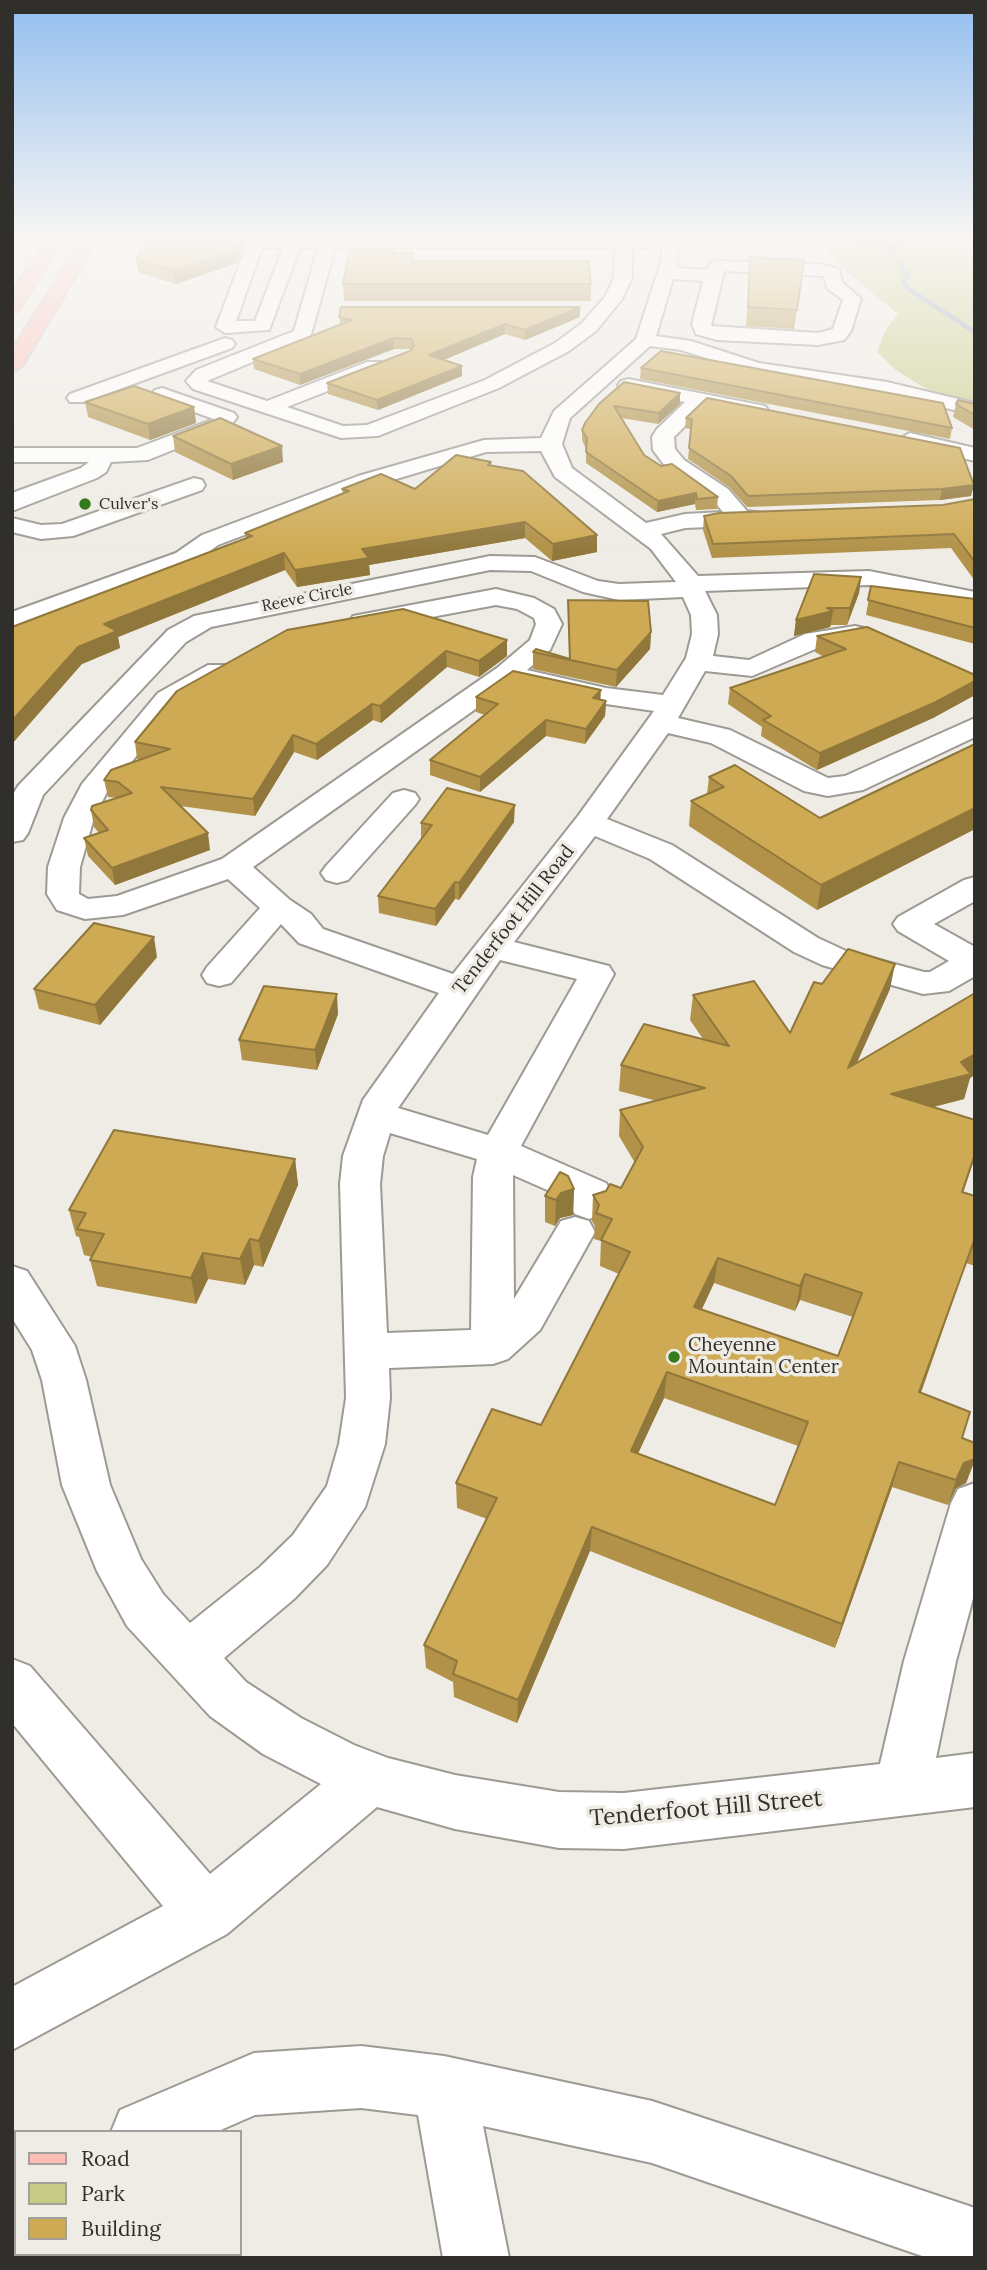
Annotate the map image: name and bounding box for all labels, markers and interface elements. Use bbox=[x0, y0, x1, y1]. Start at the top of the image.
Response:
place label: Culver's bbox=[99, 494, 158, 514]
marker: Culver's bbox=[77, 496, 93, 512]
street label: Reeve Circle bbox=[260, 580, 354, 616]
street label: Tenderfoot Hill Road bbox=[449, 841, 579, 999]
place label: Cheyenne Mountain Center bbox=[688, 1335, 839, 1379]
marker: Cheyenne Mountain Center bbox=[666, 1349, 682, 1365]
street label: Tenderfoot Hill Street bbox=[588, 1785, 824, 1833]
legend bbox=[14, 2130, 242, 2256]
text: Road bbox=[81, 2145, 130, 2172]
text: Park bbox=[81, 2180, 125, 2207]
text: Building bbox=[81, 2215, 161, 2242]

